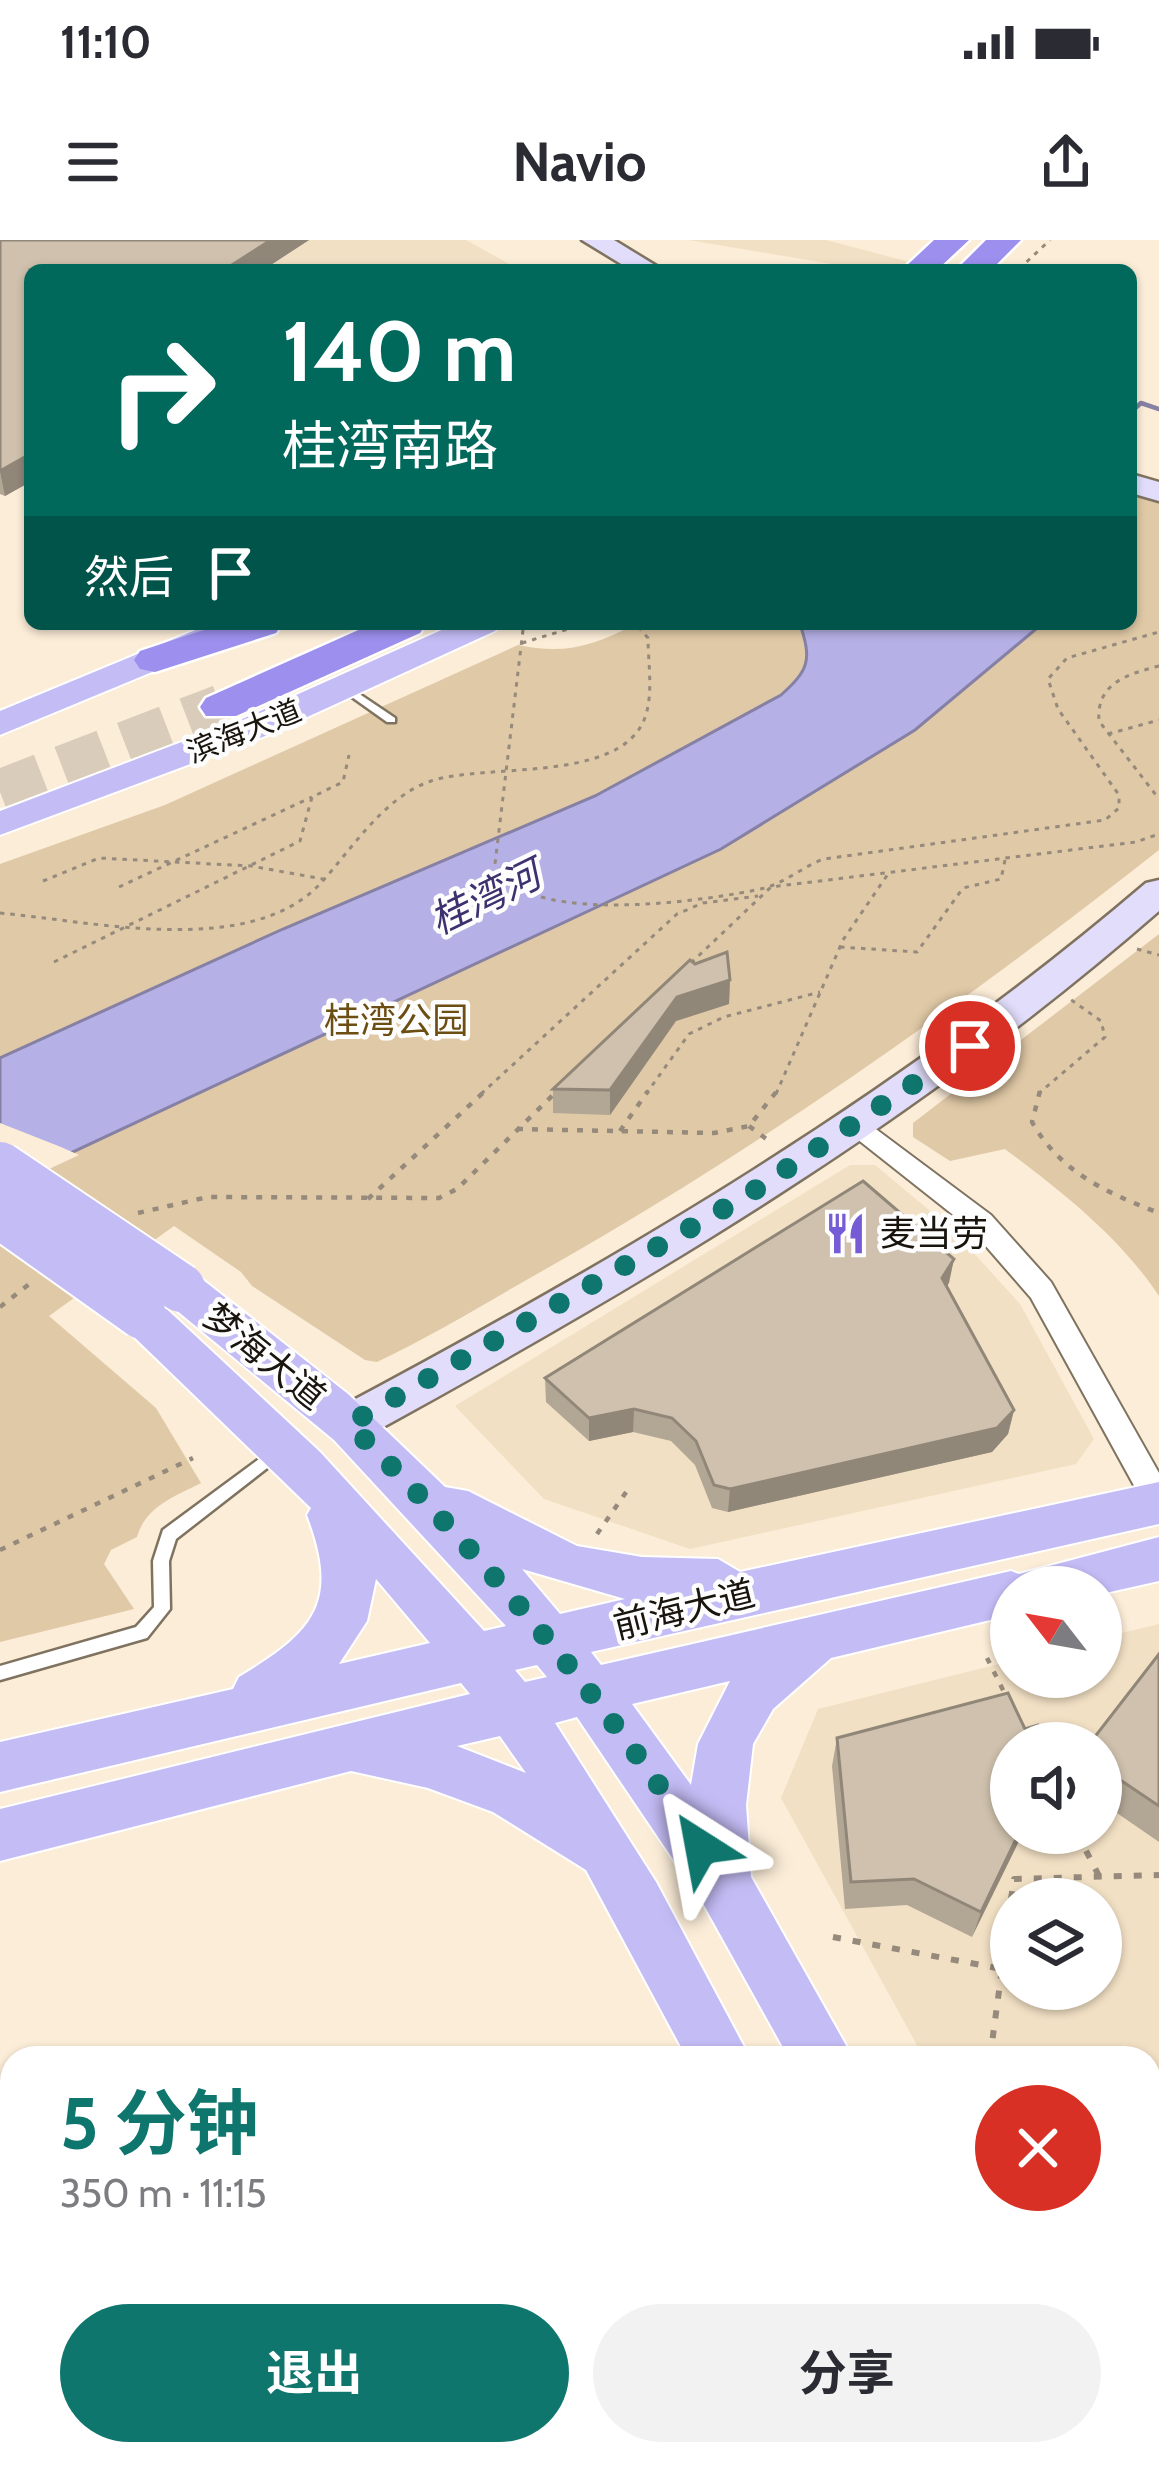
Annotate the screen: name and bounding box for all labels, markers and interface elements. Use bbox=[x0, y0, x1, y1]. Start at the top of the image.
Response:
text: 11:10 bbox=[60, 15, 152, 69]
icon: menu bbox=[60, 129, 126, 195]
text: Navio bbox=[512, 129, 647, 195]
icon: share bbox=[1033, 129, 1099, 195]
text: 140 m bbox=[282, 300, 516, 402]
icon: right bbox=[84, 312, 240, 468]
text: 桂湾南路 bbox=[282, 413, 498, 479]
icon: arrive bbox=[198, 540, 264, 606]
text: 然后 bbox=[84, 550, 174, 604]
street label: 滨海大道 bbox=[181, 691, 307, 771]
water label: 桂湾河 bbox=[422, 847, 554, 944]
pin bbox=[919, 995, 1021, 1097]
park label: 桂湾公园 bbox=[324, 998, 468, 1042]
icon: arrive bbox=[937, 1013, 1003, 1079]
restaurant icon: 麦当劳 bbox=[823, 1210, 869, 1256]
place label: 麦当劳 bbox=[880, 1211, 988, 1255]
street label: 梦海大道 bbox=[195, 1294, 335, 1418]
north arrow bbox=[990, 1566, 1122, 1698]
map controls bbox=[990, 1566, 1122, 2010]
street label: 前海大道 bbox=[609, 1570, 759, 1648]
button: sound bbox=[990, 1722, 1122, 1854]
position arrow bbox=[638, 1784, 764, 1910]
button: layers bbox=[990, 1878, 1122, 2010]
text: 5 分钟 bbox=[60, 2080, 259, 2167]
button: close bbox=[975, 2085, 1101, 2211]
text: 350 m · 11:15 bbox=[60, 2169, 267, 2217]
button: 退出 bbox=[60, 2304, 569, 2442]
button: 分享 bbox=[593, 2304, 1101, 2442]

